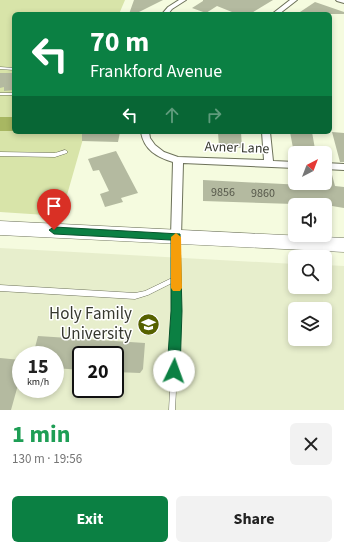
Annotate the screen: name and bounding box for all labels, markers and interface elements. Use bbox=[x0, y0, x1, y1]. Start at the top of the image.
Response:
text: 70 m bbox=[90, 22, 149, 62]
icon: left bbox=[24, 28, 76, 80]
text: Frankford Avenue bbox=[90, 59, 222, 84]
icon: left bbox=[119, 104, 141, 126]
icon: ahead bbox=[161, 104, 183, 126]
icon: right bbox=[203, 104, 225, 126]
street label: Avner Lane bbox=[204, 137, 270, 159]
north arrow bbox=[288, 146, 332, 190]
map controls bbox=[288, 146, 332, 346]
house number: 9856 bbox=[211, 184, 235, 201]
house number: 9860 bbox=[251, 185, 275, 202]
pin bbox=[37, 189, 71, 230]
icon: arrive bbox=[43, 195, 65, 217]
button: sound bbox=[288, 198, 332, 242]
button: search bbox=[288, 250, 332, 294]
place label: Holy Family University bbox=[49, 302, 132, 346]
button: layers bbox=[288, 302, 332, 346]
school or university icon: Holy Family University bbox=[135, 311, 161, 337]
speed limit sign: 20 bbox=[72, 346, 124, 398]
position arrow bbox=[153, 350, 195, 392]
text: 15 bbox=[27, 353, 49, 381]
text: km/h bbox=[27, 375, 49, 389]
text: 1 min bbox=[12, 417, 70, 452]
button: close bbox=[290, 423, 332, 465]
text: 130 m · 19:56 bbox=[12, 450, 82, 468]
button: Exit bbox=[12, 496, 168, 542]
button: Share bbox=[176, 496, 332, 542]

